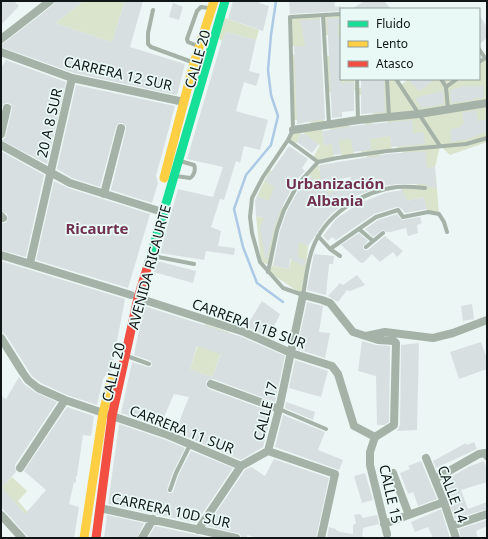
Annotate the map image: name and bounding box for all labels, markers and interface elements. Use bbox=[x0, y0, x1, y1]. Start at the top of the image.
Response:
legend bbox=[340, 8, 480, 80]
text: Fluido bbox=[376, 15, 410, 32]
street label: CALLE 20 bbox=[180, 28, 214, 90]
text: Lento bbox=[376, 35, 408, 52]
street label: CARRERA 12 SUR bbox=[62, 51, 174, 95]
text: Atasco bbox=[376, 55, 414, 72]
street label: 20 A 8 SUR bbox=[32, 86, 66, 159]
district label: Urbanización Albania bbox=[286, 173, 384, 210]
street label: AVENIDA RICAURTE bbox=[123, 203, 175, 331]
district label: Ricaurte bbox=[66, 218, 129, 238]
street label: CARRERA 11B SUR bbox=[190, 294, 309, 352]
street label: CALLE 20 bbox=[97, 341, 129, 403]
street label: CALLE 17 bbox=[249, 380, 281, 442]
street label: CARRERA 11 SUR bbox=[127, 400, 237, 458]
street label: CALLE 15 bbox=[375, 463, 407, 525]
street label: CALLE 14 bbox=[433, 463, 473, 525]
street label: CARRERA 10D SUR bbox=[110, 488, 232, 532]

